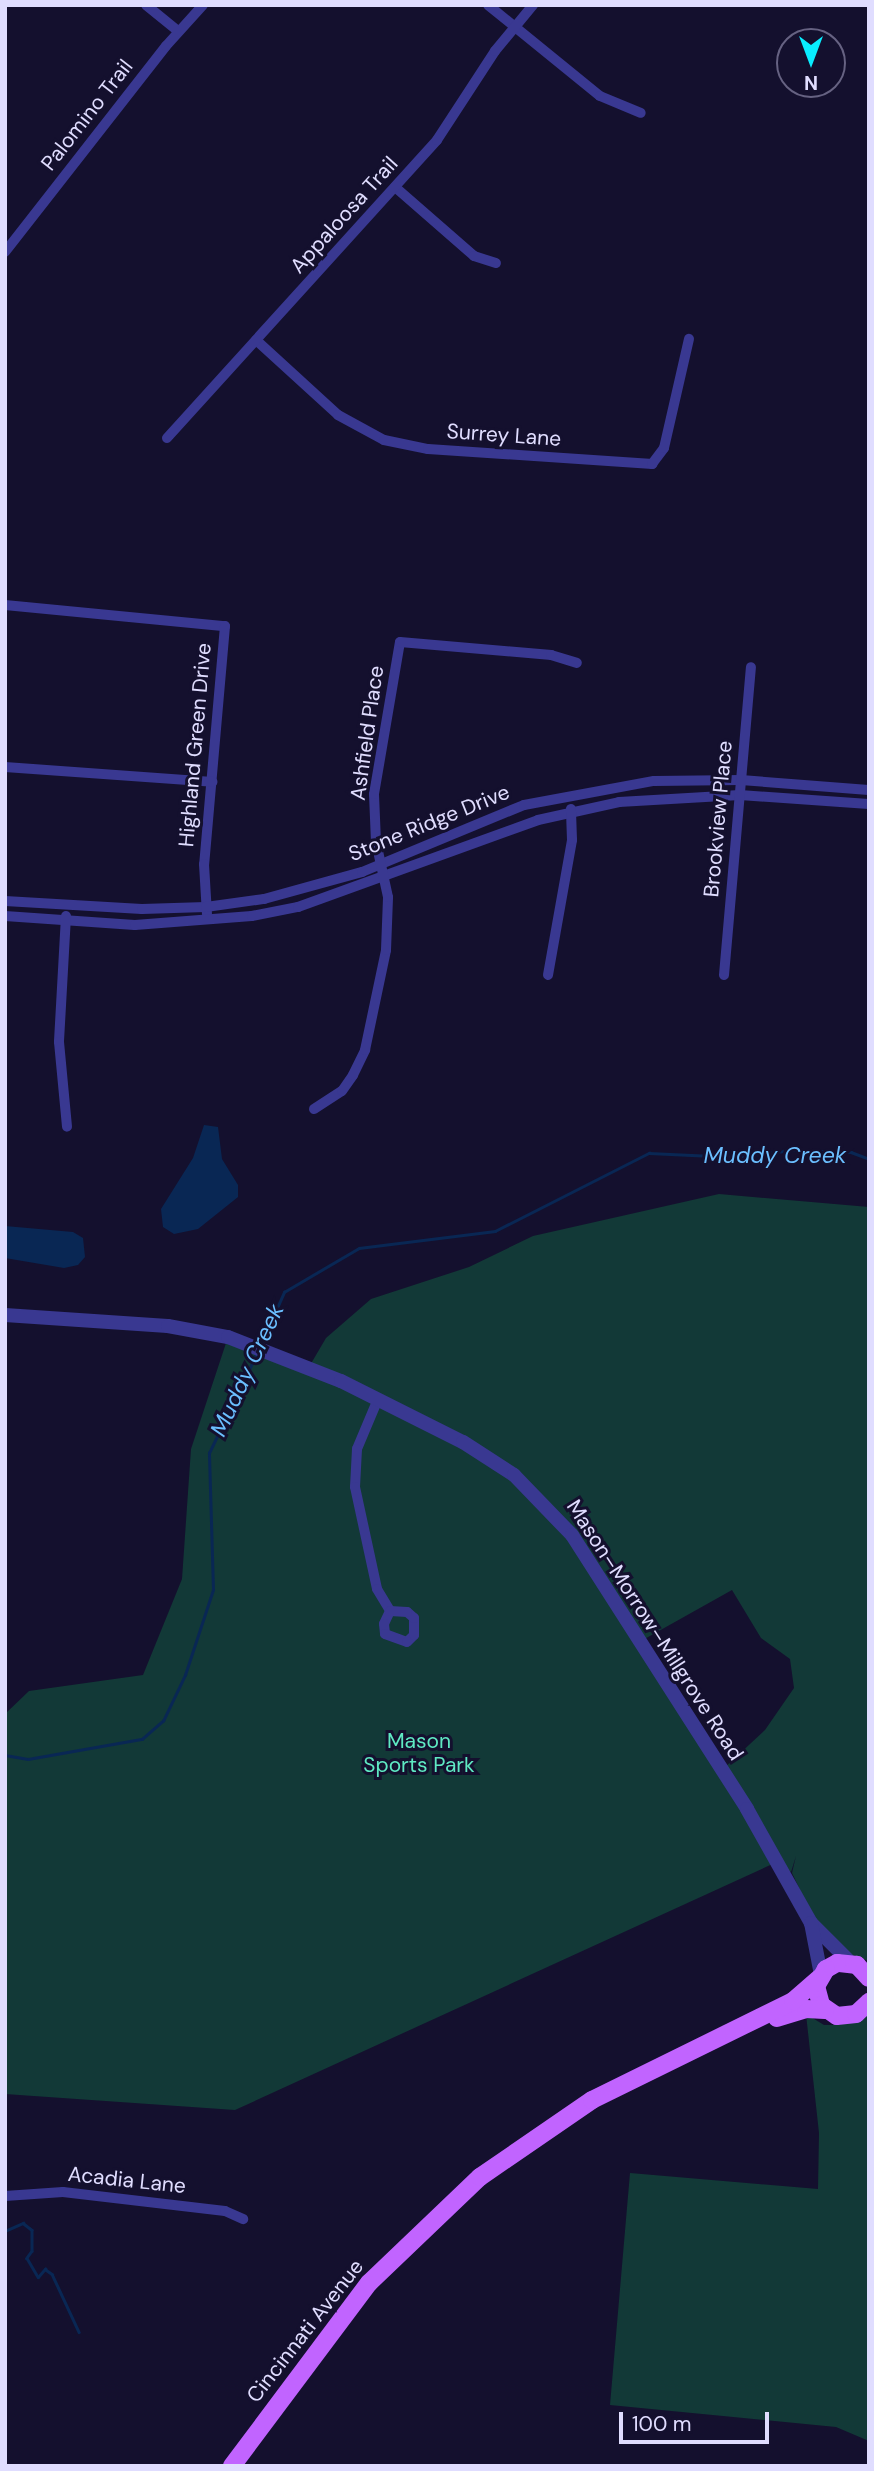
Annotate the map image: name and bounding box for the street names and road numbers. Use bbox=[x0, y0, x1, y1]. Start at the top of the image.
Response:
street label: Palomino Trail bbox=[36, 55, 138, 175]
street label: Appaloosa Trail bbox=[285, 151, 403, 279]
street label: Surrey Lane bbox=[446, 418, 562, 452]
street label: Highland Green Drive bbox=[174, 642, 216, 848]
street label: Ashfield Place bbox=[345, 664, 389, 802]
street label: Brookview Place bbox=[699, 740, 737, 898]
street label: Stone Ridge Drive bbox=[345, 779, 513, 867]
street label: Mason–Morrow–Millgrove Road bbox=[561, 1495, 749, 1765]
street label: Acadia Lane bbox=[67, 2161, 187, 2199]
street label: Cincinnati Avenue bbox=[241, 2254, 369, 2408]

